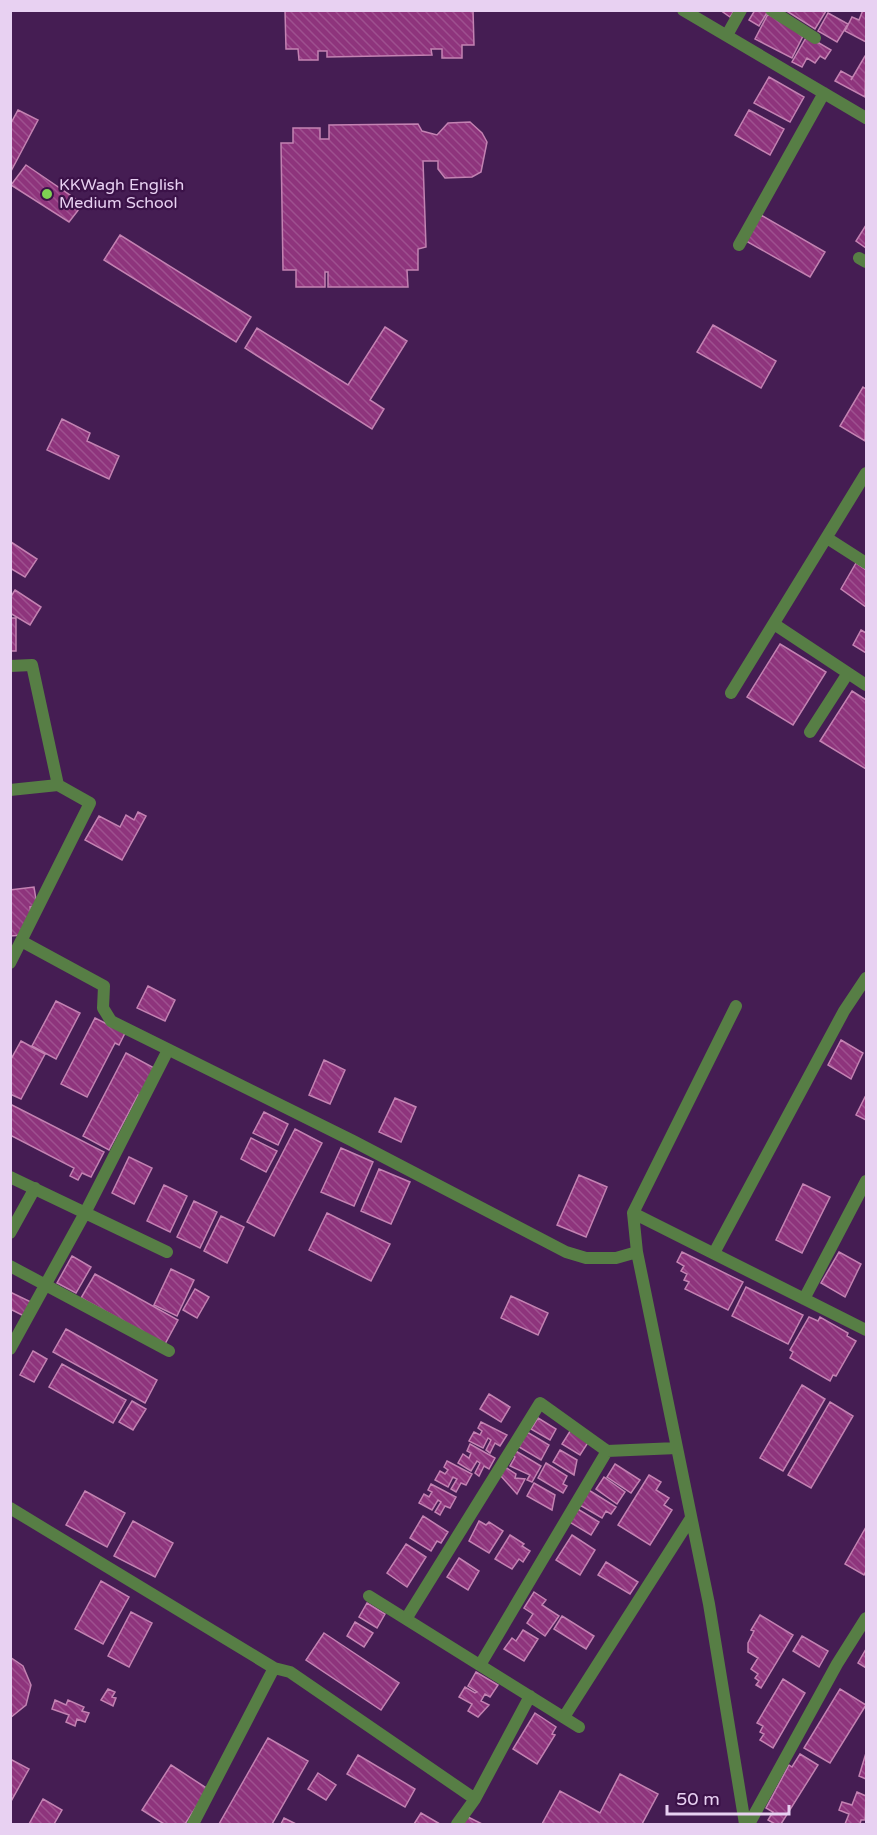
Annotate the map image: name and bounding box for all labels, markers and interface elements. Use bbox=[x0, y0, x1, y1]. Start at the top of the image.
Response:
place label: KKWagh English Medium School bbox=[59, 175, 184, 213]
marker: KKWagh English Medium School bbox=[40, 187, 54, 201]
scale bar bbox=[667, 1778, 788, 1816]
text: 50 m bbox=[676, 1788, 720, 1810]

